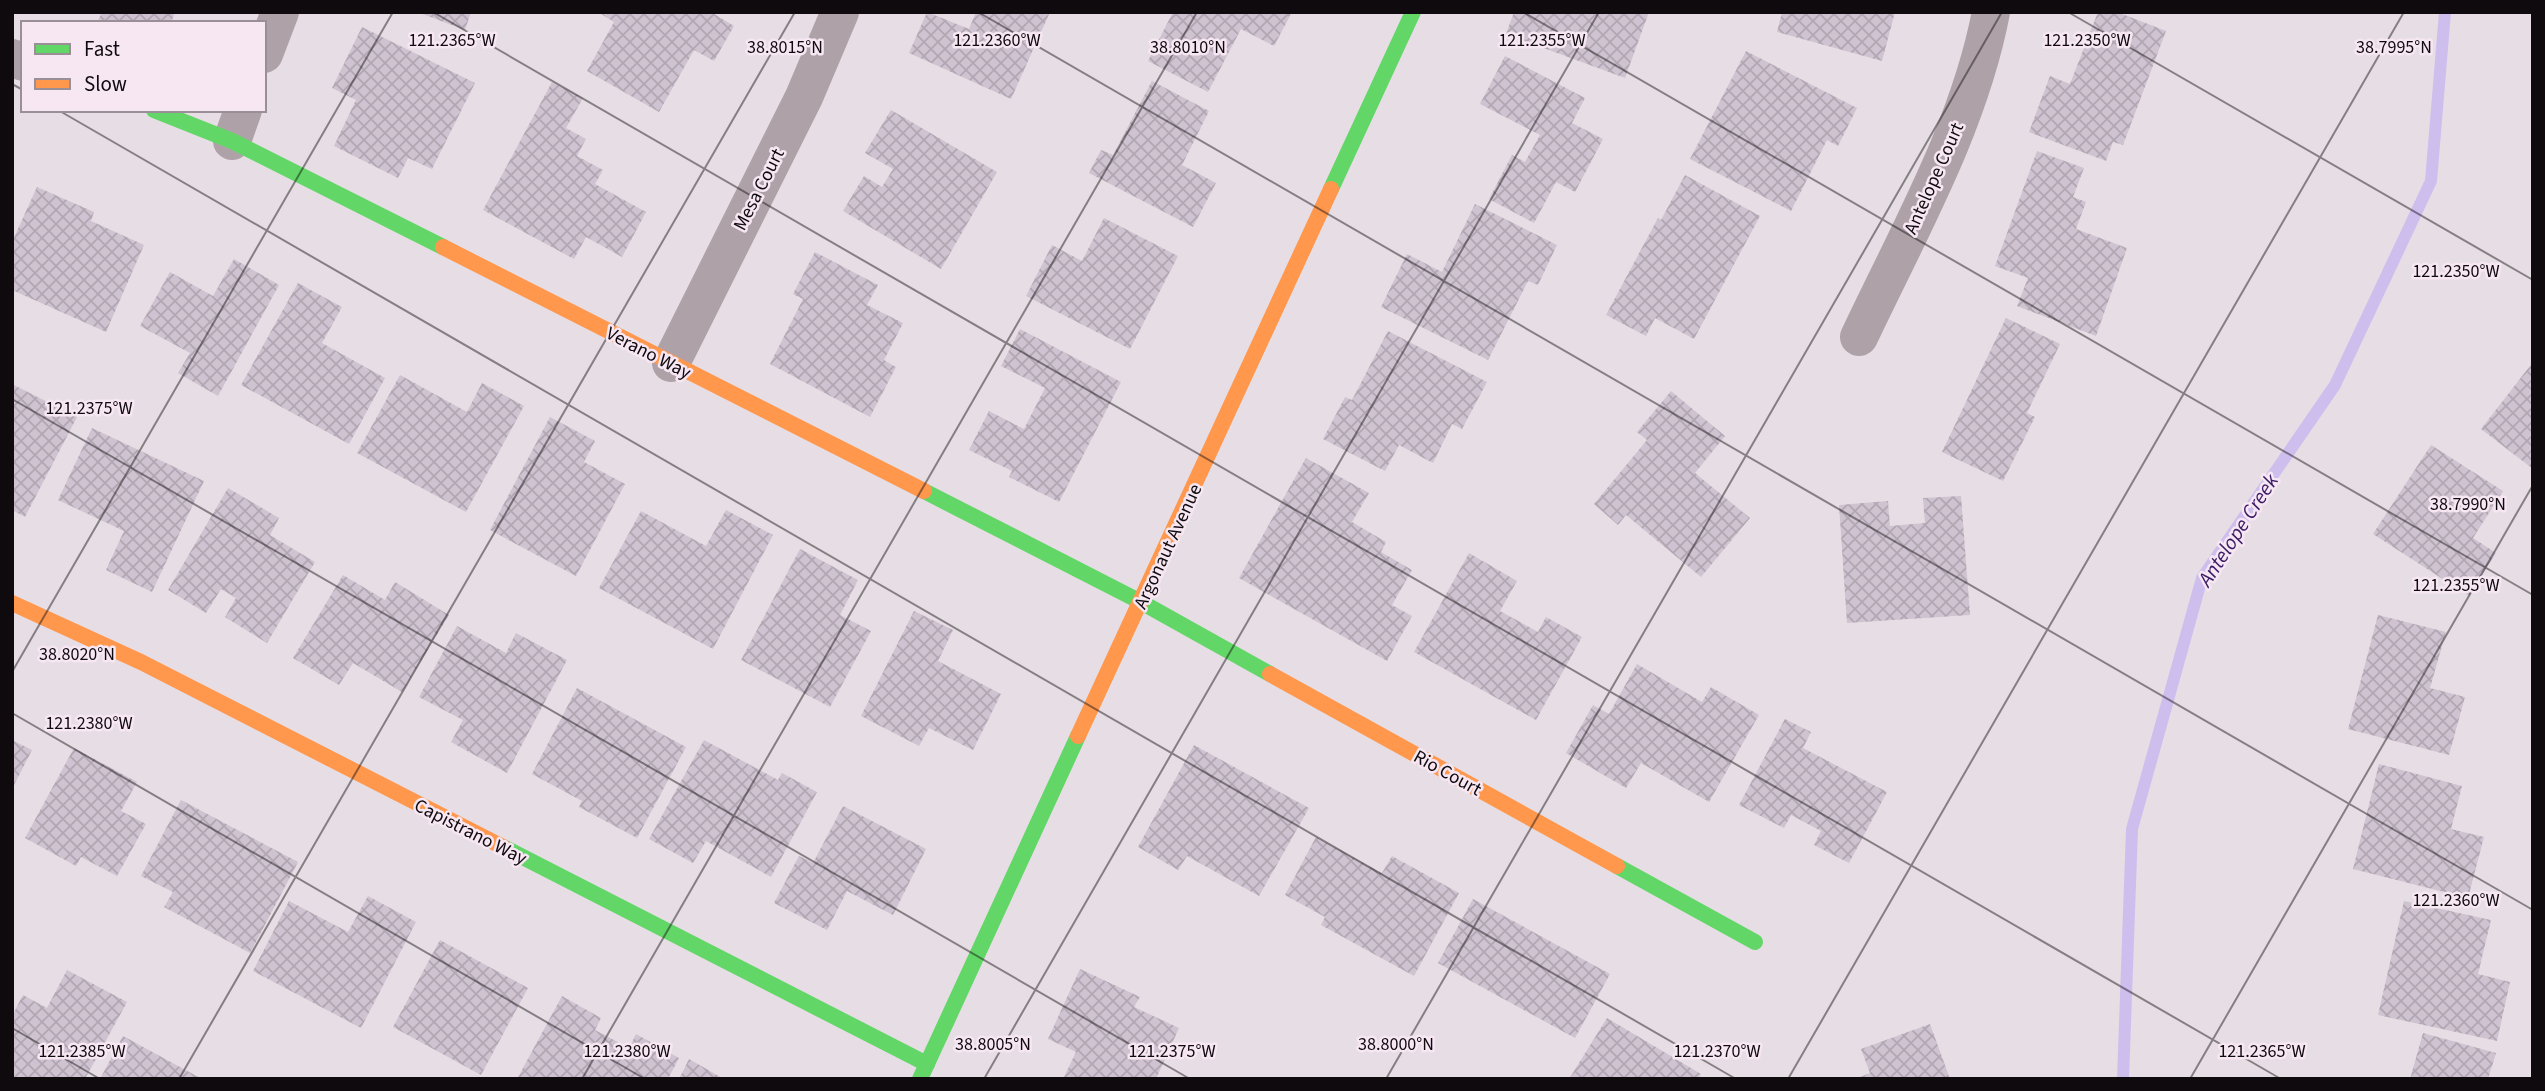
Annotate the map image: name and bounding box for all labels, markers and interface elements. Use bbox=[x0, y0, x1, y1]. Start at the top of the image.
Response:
legend bbox=[21, 21, 266, 112]
text: 121.2365°W bbox=[408, 28, 496, 53]
text: 121.2360°W bbox=[953, 28, 1041, 53]
text: 121.2355°W bbox=[1498, 28, 1586, 53]
text: 121.2350°W bbox=[2043, 28, 2131, 53]
text: Fast bbox=[84, 34, 120, 64]
text: 38.8015°N bbox=[747, 35, 823, 60]
text: 38.8010°N bbox=[1150, 35, 1226, 60]
text: 38.7995°N bbox=[2356, 35, 2432, 60]
text: Slow bbox=[84, 69, 127, 99]
street label: Antelope Court bbox=[1898, 118, 1971, 239]
street label: Mesa Court bbox=[727, 143, 792, 235]
text: 121.2350°W bbox=[2412, 259, 2500, 284]
street label: Verano Way bbox=[601, 320, 696, 386]
text: 121.2375°W bbox=[45, 396, 133, 421]
water label: Antelope Creek bbox=[2189, 467, 2286, 594]
street label: Argonaut Avenue bbox=[1128, 480, 1209, 614]
text: 38.7990°N bbox=[2430, 492, 2506, 517]
text: 121.2355°W bbox=[2412, 573, 2500, 598]
text: 38.8020°N bbox=[39, 642, 115, 667]
text: 121.2380°W bbox=[45, 711, 133, 736]
street label: Rio Court bbox=[1408, 744, 1487, 803]
street label: Capistrano Way bbox=[409, 792, 531, 872]
text: 121.2360°W bbox=[2412, 888, 2500, 913]
text: 38.8005°N bbox=[955, 1032, 1031, 1057]
text: 38.8000°N bbox=[1358, 1032, 1434, 1057]
text: 121.2385°W bbox=[38, 1039, 126, 1064]
text: 121.2380°W bbox=[583, 1039, 671, 1064]
text: 121.2375°W bbox=[1128, 1039, 1216, 1064]
text: 121.2370°W bbox=[1673, 1039, 1761, 1064]
text: 121.2365°W bbox=[2218, 1039, 2306, 1064]

